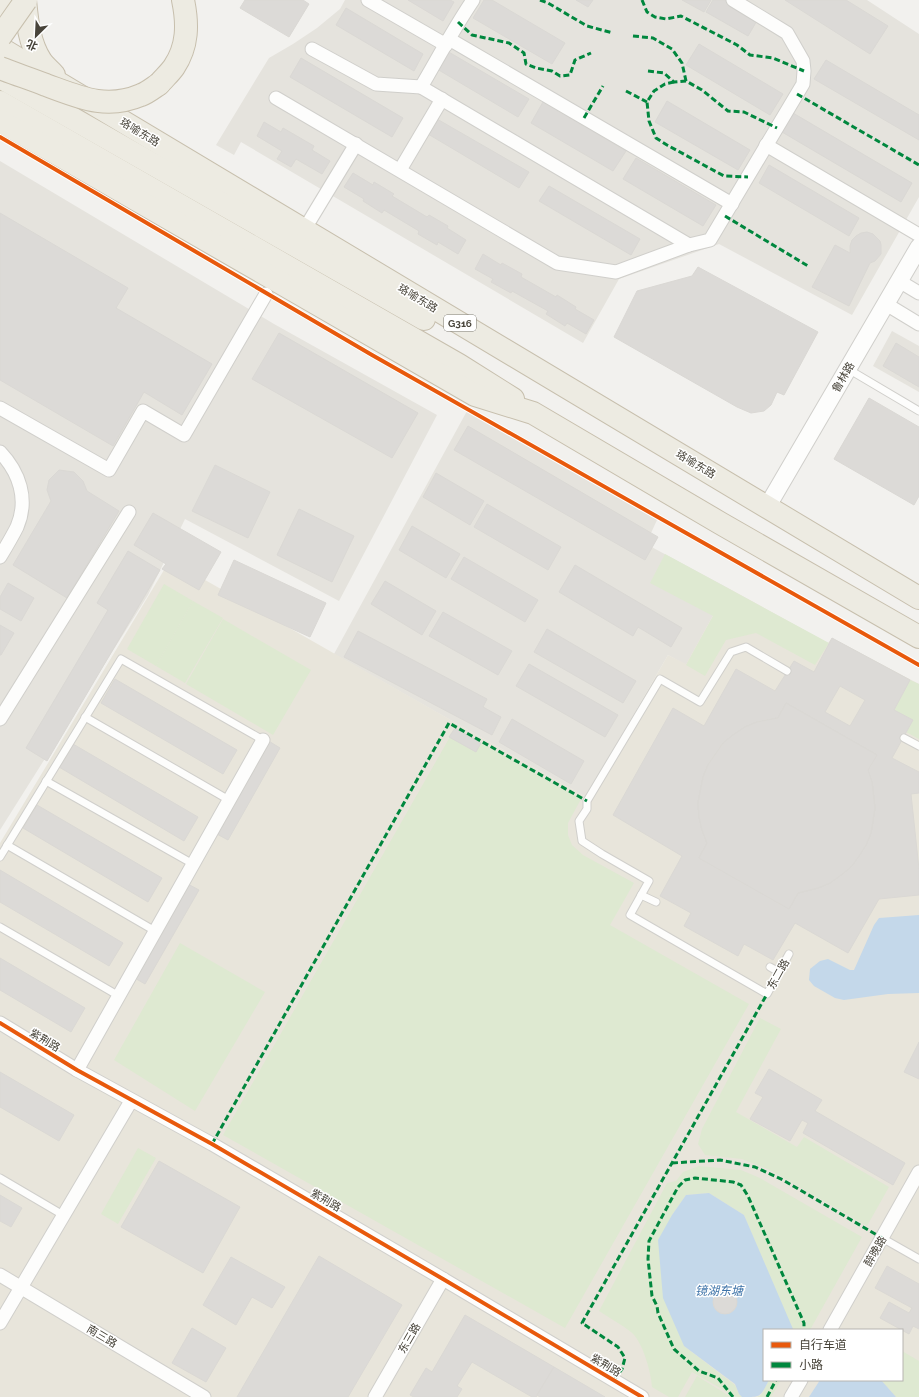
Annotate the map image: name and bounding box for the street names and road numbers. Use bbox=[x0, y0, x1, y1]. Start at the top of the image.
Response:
street label: 珞喻东路 bbox=[118, 116, 162, 149]
street label: 珞喻东路 bbox=[396, 282, 440, 315]
road number: G316 bbox=[444, 315, 476, 331]
street label: 鲁林路 bbox=[830, 360, 857, 395]
street label: 珞喻东路 bbox=[674, 448, 718, 481]
street label: 东二路 bbox=[765, 957, 792, 992]
street label: 紫荆路 bbox=[27, 1026, 62, 1054]
street label: 紫荆路 bbox=[308, 1187, 343, 1214]
street label: 醉晚路 bbox=[862, 1234, 889, 1269]
street label: 东三路 bbox=[396, 1321, 423, 1356]
street label: 南三路 bbox=[84, 1322, 119, 1350]
street label: 紫荆路 bbox=[588, 1351, 623, 1379]

